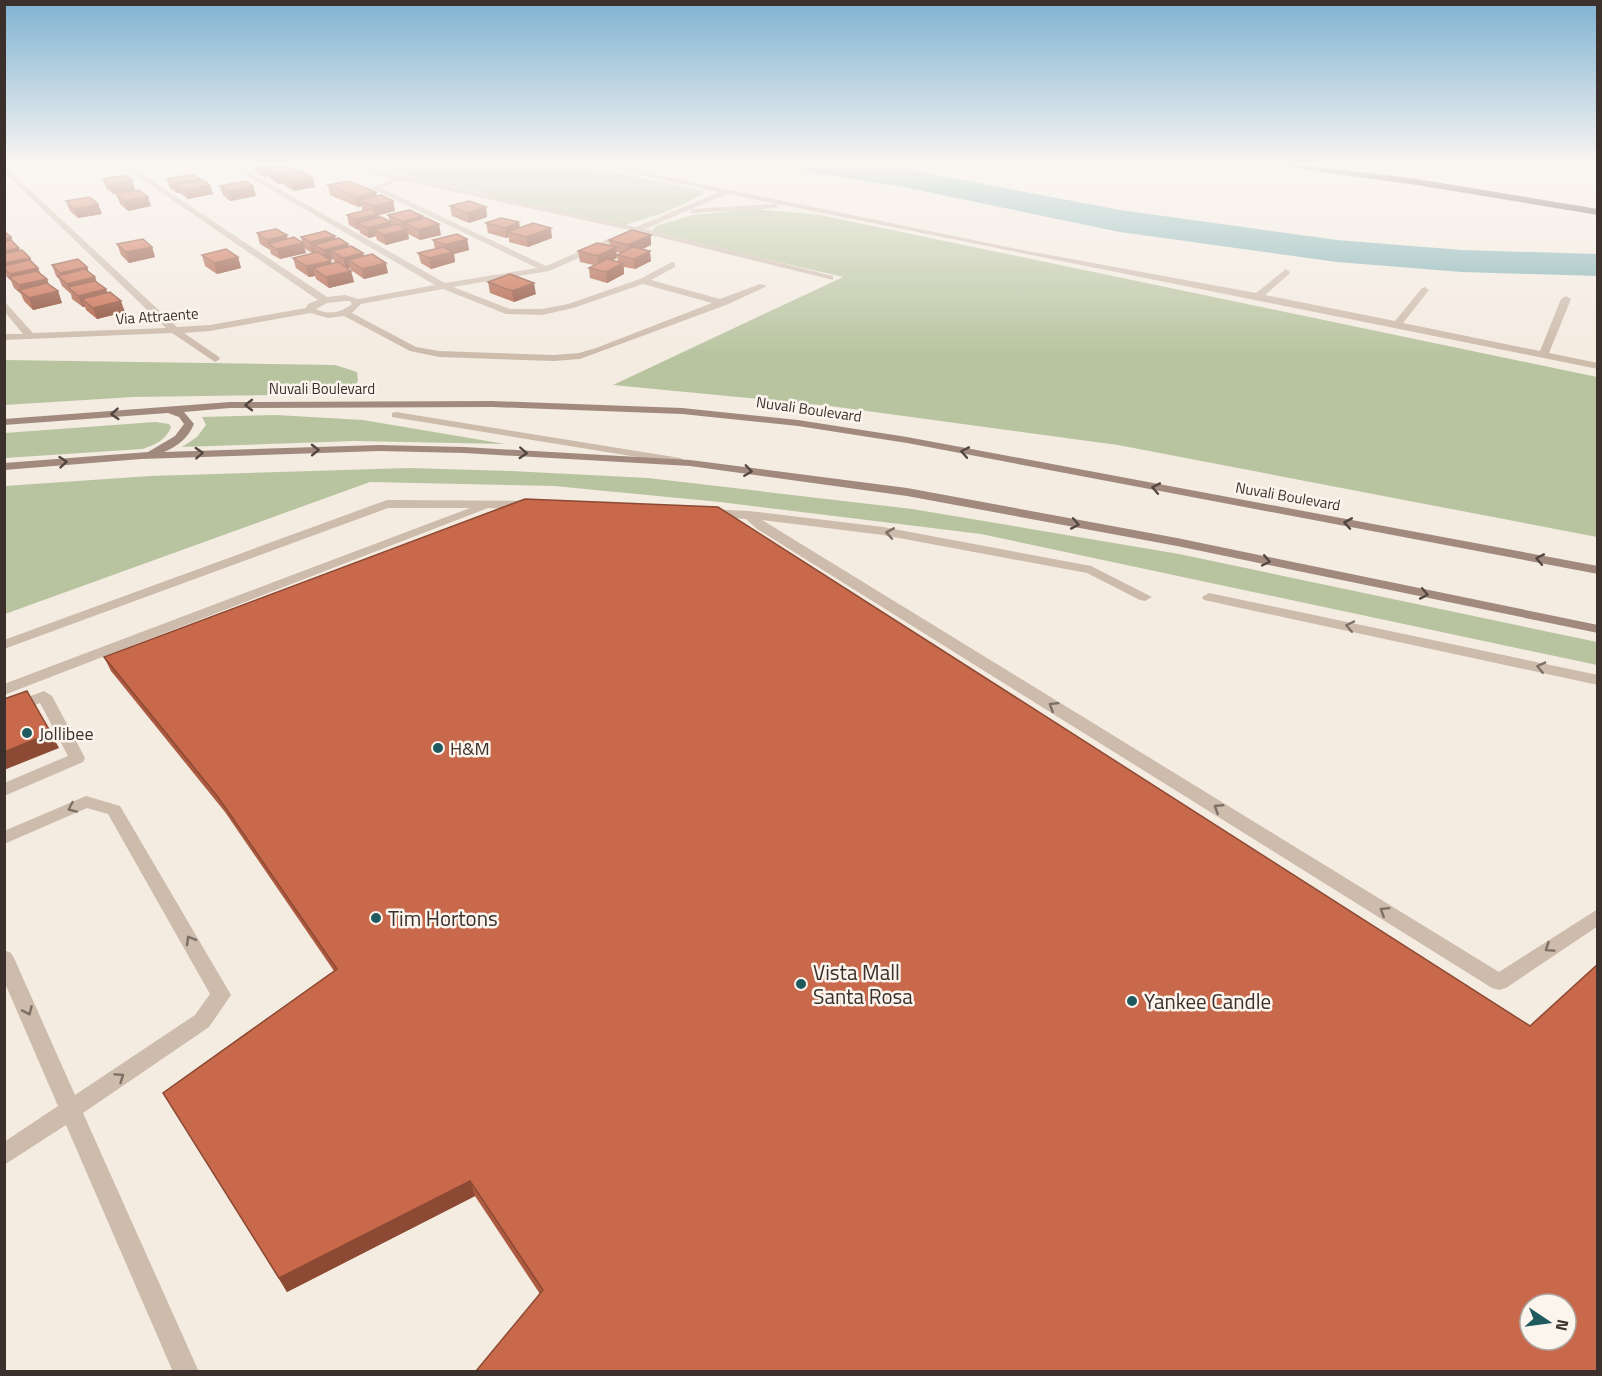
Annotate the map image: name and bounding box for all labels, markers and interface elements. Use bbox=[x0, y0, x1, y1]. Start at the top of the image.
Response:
street label: Via Attraente bbox=[115, 302, 199, 330]
street label: Nuvali Boulevard bbox=[269, 377, 375, 400]
street label: Nuvali Boulevard bbox=[755, 390, 863, 428]
one-way arrow bbox=[244, 399, 253, 411]
one-way arrow bbox=[111, 407, 120, 420]
one-way arrow bbox=[310, 443, 319, 456]
one-way arrow bbox=[518, 446, 527, 459]
one-way arrow bbox=[960, 446, 970, 459]
one-way arrow bbox=[194, 447, 203, 460]
one-way arrow bbox=[58, 456, 67, 469]
one-way arrow bbox=[744, 464, 753, 476]
street label: Nuvali Boulevard bbox=[1234, 475, 1342, 517]
one-way arrow bbox=[1152, 482, 1162, 495]
one-way arrow bbox=[1070, 517, 1080, 530]
one-way arrow bbox=[1344, 518, 1353, 530]
one-way arrow bbox=[886, 527, 896, 540]
one-way arrow bbox=[1535, 553, 1545, 566]
one-way arrow bbox=[1261, 554, 1271, 567]
one-way arrow bbox=[1419, 587, 1429, 600]
one-way arrow bbox=[1345, 620, 1355, 633]
one-way arrow bbox=[1536, 661, 1546, 674]
one-way arrow bbox=[1048, 702, 1059, 713]
place label: Jollibee bbox=[39, 720, 94, 747]
marker: Jollibee bbox=[20, 726, 34, 740]
place label: H&M bbox=[450, 735, 490, 762]
marker: H&M bbox=[431, 741, 445, 755]
one-way arrow bbox=[68, 801, 79, 813]
one-way arrow bbox=[1214, 804, 1224, 816]
place label: Tim Hortons bbox=[388, 902, 498, 934]
one-way arrow bbox=[1380, 906, 1390, 918]
marker: Tim Hortons bbox=[369, 911, 383, 925]
one-way arrow bbox=[186, 936, 197, 946]
one-way arrow bbox=[1545, 941, 1556, 952]
place label: Vista Mall Santa Rosa bbox=[813, 956, 913, 1012]
marker: Vista Mall Santa Rosa bbox=[794, 977, 808, 991]
place label: Yankee Candle bbox=[1144, 985, 1271, 1017]
marker: Yankee Candle bbox=[1125, 994, 1139, 1008]
one-way arrow bbox=[21, 1005, 33, 1016]
one-way arrow bbox=[113, 1073, 124, 1084]
north arrow bbox=[1518, 1292, 1578, 1352]
text: N bbox=[1550, 1317, 1576, 1333]

